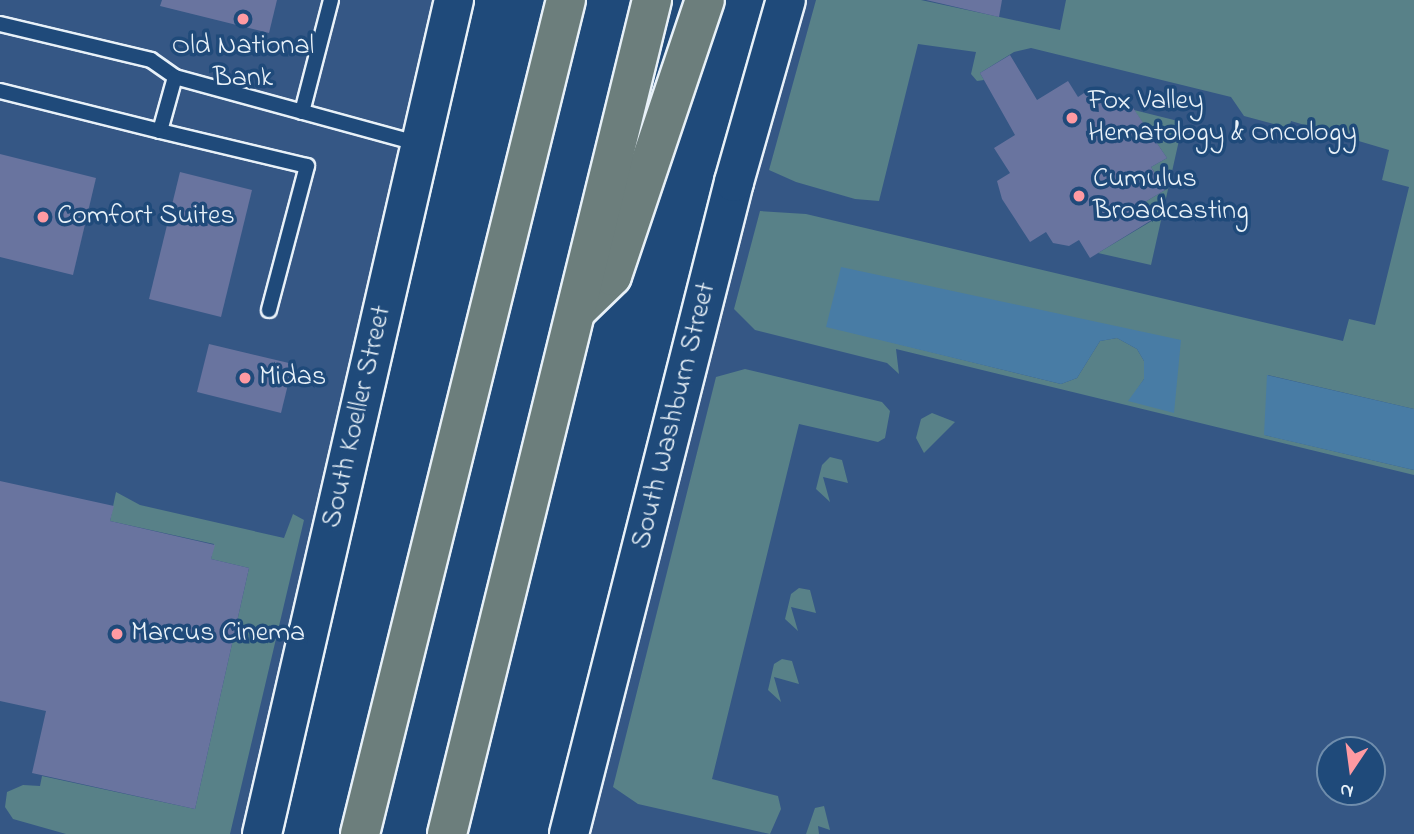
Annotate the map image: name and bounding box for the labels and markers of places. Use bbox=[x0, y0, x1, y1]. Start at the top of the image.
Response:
marker: Old National Bank bbox=[235, 11, 251, 27]
place label: Old National Bank bbox=[172, 30, 314, 96]
place label: Fox Valley Hematology & Oncology bbox=[1088, 85, 1357, 151]
marker: Fox Valley Hematology & Oncology bbox=[1062, 108, 1082, 128]
place label: Cumulus Broadcasting bbox=[1093, 163, 1249, 229]
marker: Cumulus Broadcasting bbox=[1071, 188, 1087, 204]
place label: Comfort Suites bbox=[57, 200, 235, 234]
marker: Comfort Suites bbox=[35, 209, 51, 225]
place label: Midas bbox=[259, 361, 326, 395]
marker: Midas bbox=[237, 370, 253, 386]
place label: Marcus Cinema bbox=[131, 617, 305, 651]
marker: Marcus Cinema bbox=[109, 626, 125, 642]

